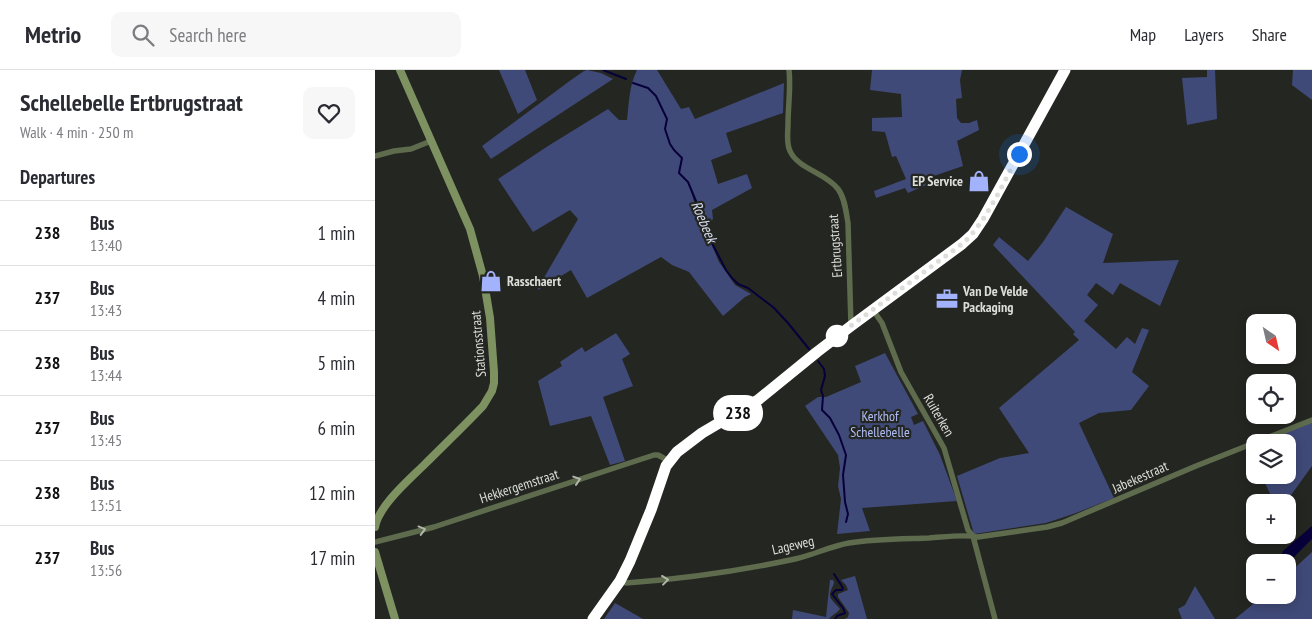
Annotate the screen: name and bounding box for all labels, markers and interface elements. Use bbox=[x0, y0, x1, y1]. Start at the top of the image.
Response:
search box bbox=[111, 12, 461, 57]
text: Metrio bbox=[25, 19, 81, 50]
icon: search bbox=[129, 21, 157, 49]
text: Search here bbox=[169, 23, 247, 47]
text: Map bbox=[1130, 23, 1156, 46]
text: Layers bbox=[1184, 23, 1224, 46]
text: Share bbox=[1252, 23, 1287, 46]
text: Schellebelle Ertbrugstraat bbox=[20, 87, 243, 118]
button: heart bbox=[303, 87, 355, 139]
text: Walk · 4 min · 250 m bbox=[20, 122, 133, 142]
your location bbox=[1007, 142, 1032, 167]
text: Departures bbox=[20, 165, 95, 189]
shop icon: EP Service bbox=[966, 168, 992, 194]
place label: EP Service bbox=[912, 172, 963, 190]
water label: Roebeek bbox=[687, 198, 723, 248]
text: Bus bbox=[90, 211, 114, 235]
street label: Ertbrugstraat bbox=[824, 214, 846, 278]
text: 238 bbox=[35, 221, 60, 244]
text: 1 min bbox=[318, 221, 355, 245]
text: 13:40 bbox=[90, 235, 122, 255]
shop icon: Rasschaert bbox=[478, 268, 504, 294]
place label: Rasschaert bbox=[507, 272, 561, 290]
text: Bus bbox=[90, 276, 114, 300]
place label: Van De Velde Packaging bbox=[962, 282, 1028, 316]
text: 237 bbox=[35, 286, 60, 309]
text: 4 min bbox=[318, 286, 355, 310]
office icon: Van De Velde Packaging bbox=[934, 286, 960, 312]
text: 13:43 bbox=[90, 300, 122, 320]
street label: Stationsstraat bbox=[466, 310, 490, 378]
north arrow bbox=[1246, 314, 1296, 364]
map controls bbox=[1246, 314, 1296, 604]
unlabelled marker bbox=[826, 325, 848, 347]
text: Bus bbox=[90, 341, 114, 365]
text: 238 bbox=[35, 351, 60, 374]
text: 5 min bbox=[318, 351, 355, 375]
text: 13:44 bbox=[90, 365, 122, 385]
button: locate bbox=[1246, 374, 1296, 424]
street label: Ruiterken bbox=[920, 390, 958, 440]
line badge: 238 bbox=[709, 397, 767, 429]
text: 238 bbox=[725, 401, 751, 424]
text: Bus bbox=[90, 406, 114, 430]
park label: Kerkhof Schellebelle bbox=[850, 407, 910, 441]
text: 237 bbox=[35, 416, 60, 439]
text: 6 min bbox=[318, 416, 355, 440]
text: 13:45 bbox=[90, 430, 122, 450]
button: layers bbox=[1246, 434, 1296, 484]
street label: Jabekestraat bbox=[1108, 457, 1171, 498]
street label: Hekkergemstraat bbox=[477, 465, 561, 507]
text: Bus bbox=[90, 471, 114, 495]
one-way arrow bbox=[572, 476, 581, 486]
text: 238 bbox=[35, 481, 60, 504]
text: 12 min bbox=[309, 481, 355, 505]
button: + bbox=[1246, 494, 1296, 544]
text: 13:51 bbox=[90, 495, 122, 515]
one-way arrow bbox=[418, 525, 427, 536]
street label: Lageweg bbox=[770, 531, 816, 559]
text: Bus bbox=[90, 536, 114, 560]
text: 237 bbox=[35, 546, 60, 569]
text: 17 min bbox=[310, 546, 355, 570]
button: − bbox=[1246, 554, 1296, 604]
text: 13:56 bbox=[90, 560, 122, 580]
one-way arrow bbox=[662, 575, 670, 586]

